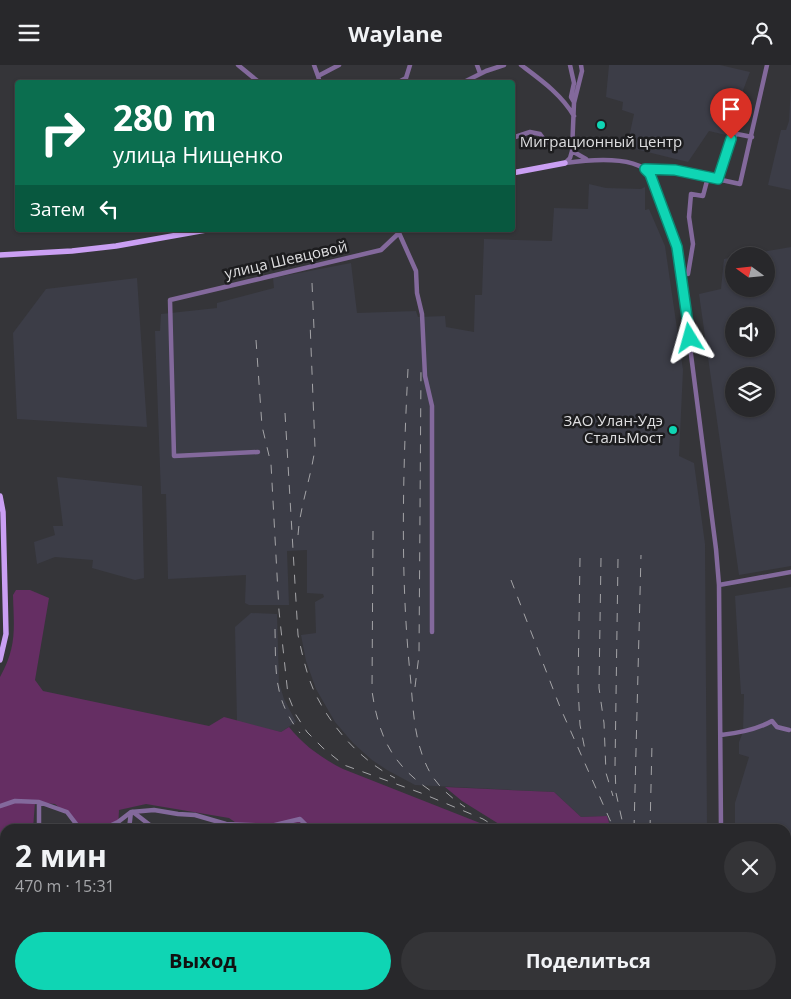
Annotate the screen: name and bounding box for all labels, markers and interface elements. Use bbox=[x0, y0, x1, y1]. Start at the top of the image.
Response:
text: Waylane bbox=[348, 18, 443, 48]
icon: menu bbox=[15, 19, 43, 47]
icon: person bbox=[748, 19, 776, 47]
pin bbox=[710, 88, 752, 139]
text: 280 m bbox=[113, 94, 217, 141]
icon: arrive bbox=[717, 95, 745, 123]
icon: right bbox=[30, 100, 95, 165]
marker: Миграционный центр bbox=[595, 119, 607, 131]
place label: Миграционный центр bbox=[520, 131, 682, 151]
text: улица Нищенко bbox=[113, 139, 283, 169]
icon: left bbox=[95, 195, 123, 223]
text: Затем bbox=[30, 196, 85, 222]
street label: улица Шевцовой bbox=[222, 235, 349, 283]
north arrow bbox=[725, 247, 775, 297]
map controls bbox=[725, 247, 775, 417]
button: sound bbox=[725, 307, 775, 357]
position arrow bbox=[663, 311, 715, 363]
button: layers bbox=[725, 367, 775, 417]
place label: ЗАО Улан-Удэ СтальМост bbox=[563, 410, 663, 447]
marker: ЗАО Улан-Удэ СтальМост bbox=[667, 424, 679, 436]
text: 2 мин bbox=[15, 835, 107, 876]
button: close bbox=[724, 841, 776, 893]
text: 470 m · 15:31 bbox=[15, 875, 115, 897]
button: Выход bbox=[15, 932, 391, 990]
button: Поделиться bbox=[401, 932, 776, 990]

